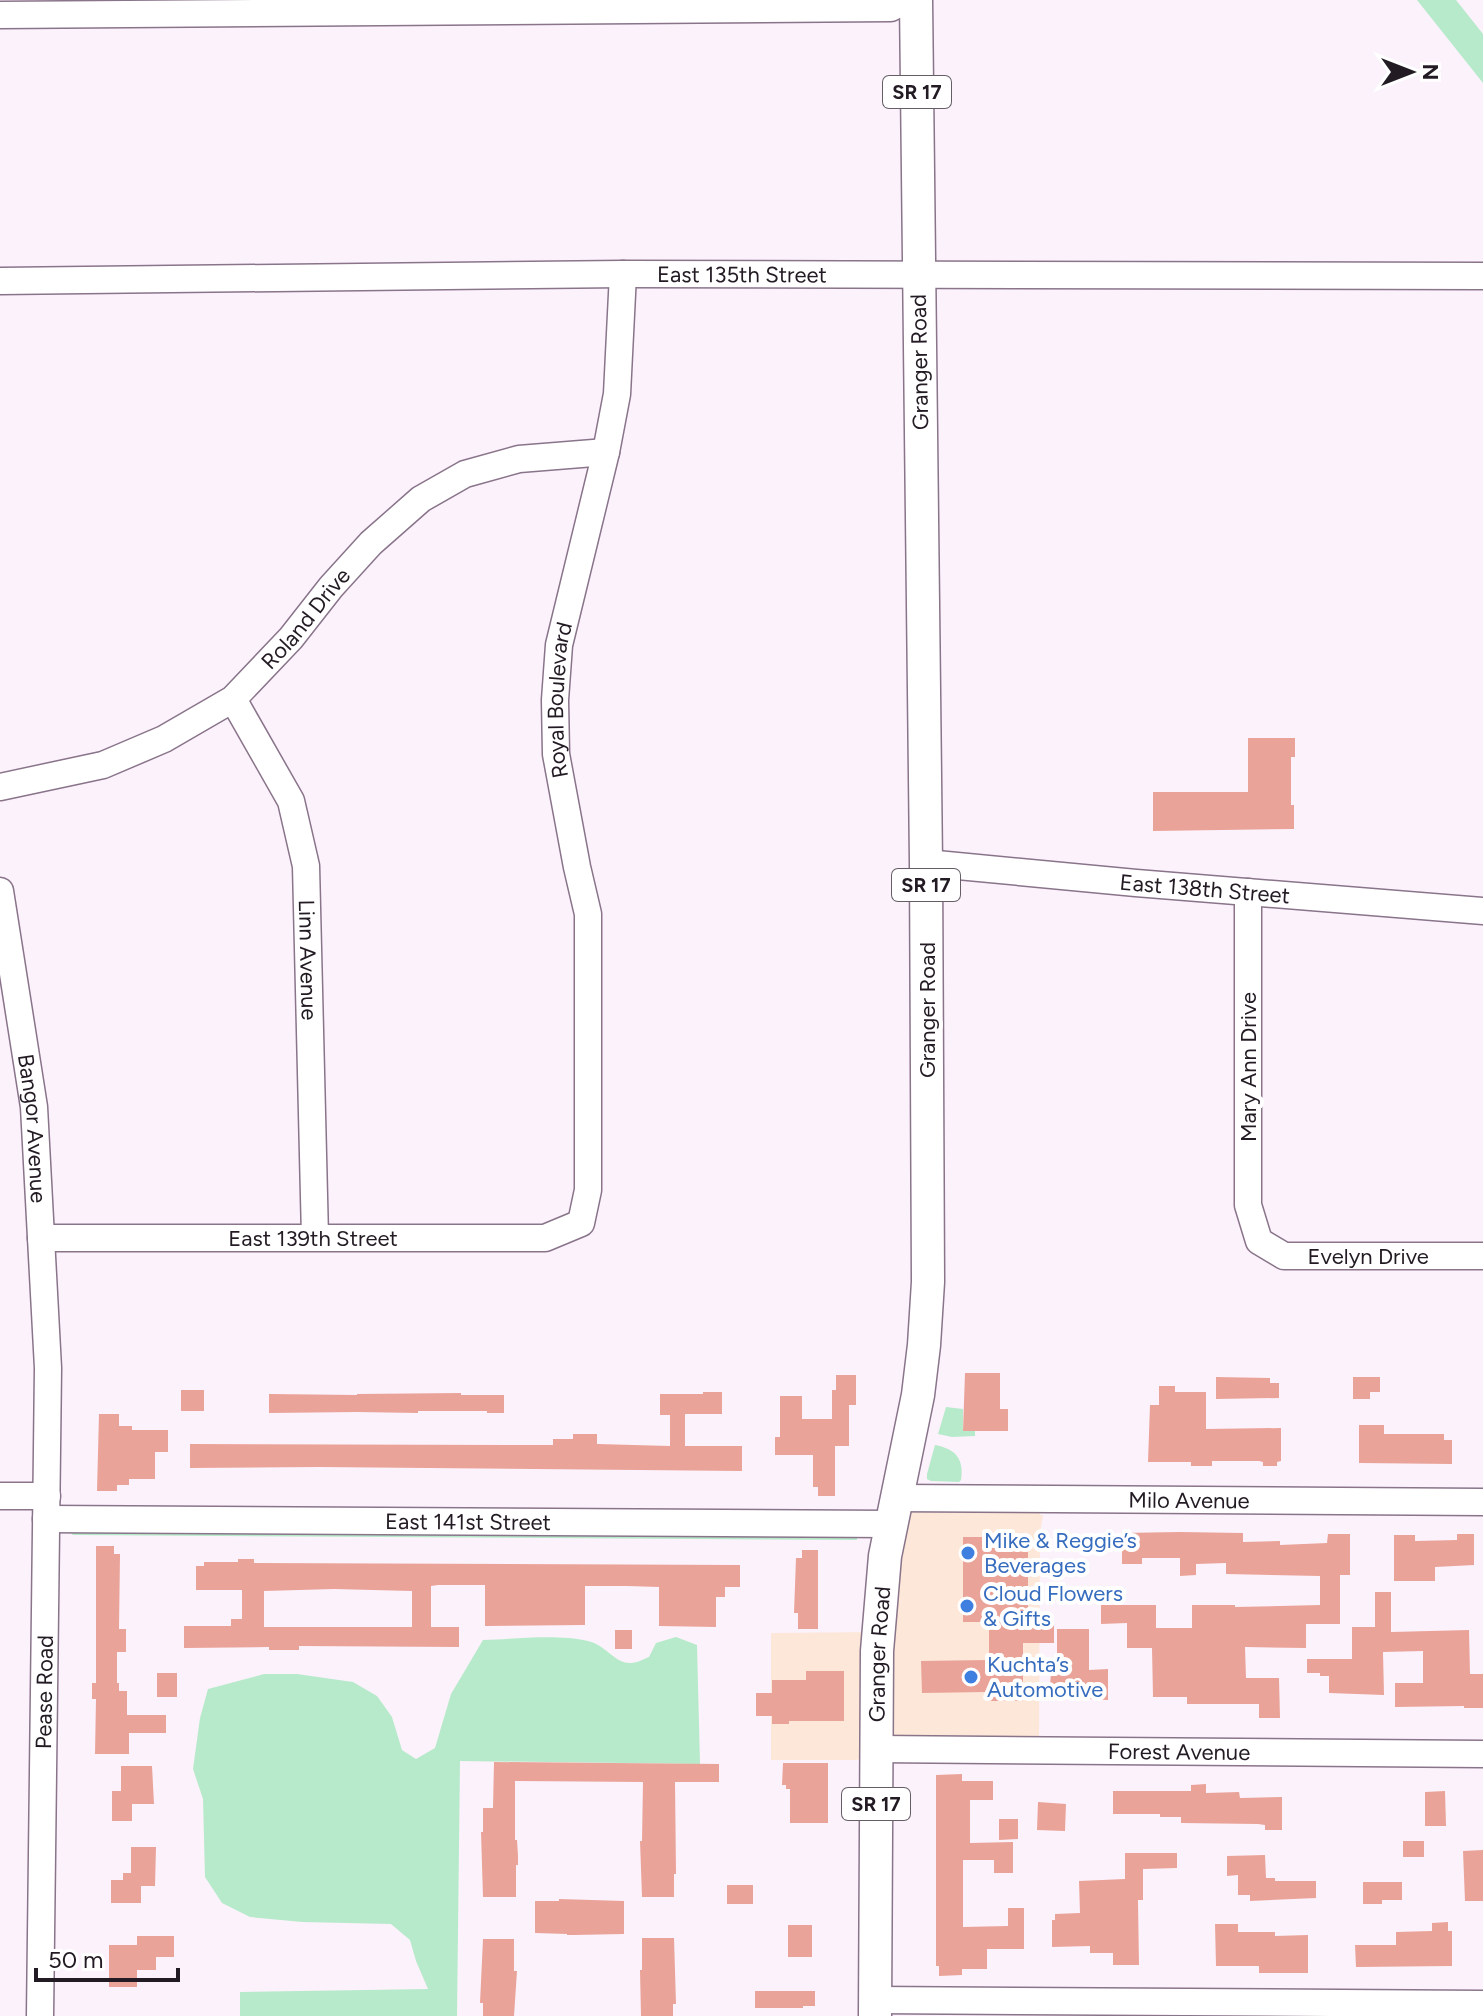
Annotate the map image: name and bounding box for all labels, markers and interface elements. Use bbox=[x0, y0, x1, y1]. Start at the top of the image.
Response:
north arrow bbox=[1371, 32, 1451, 112]
text: N bbox=[1417, 63, 1444, 81]
road number: SR 17 bbox=[883, 76, 951, 108]
street label: East 135th Street bbox=[657, 261, 827, 288]
street label: Granger Road bbox=[905, 294, 934, 430]
street label: Roland Drive bbox=[256, 562, 356, 675]
street label: Royal Boulevard bbox=[542, 619, 578, 780]
road number: SR 17 bbox=[892, 869, 960, 901]
street label: East 138th Street bbox=[1119, 869, 1291, 909]
street label: Linn Avenue bbox=[293, 899, 323, 1021]
street label: Granger Road bbox=[914, 942, 941, 1078]
street label: Mary Ann Drive bbox=[1235, 992, 1262, 1142]
street label: Bangor Avenue bbox=[12, 1052, 52, 1204]
street label: East 139th Street bbox=[228, 1225, 398, 1252]
street label: Evelyn Drive bbox=[1308, 1243, 1429, 1270]
street label: Milo Avenue bbox=[1128, 1487, 1250, 1514]
street label: East 141st Street bbox=[385, 1508, 551, 1536]
place label: Mike & Reggie’s Beverages bbox=[984, 1527, 1137, 1579]
marker: Mike & Reggie’s Beverages bbox=[959, 1544, 977, 1562]
place label: Cloud Flowers & Gifts bbox=[983, 1580, 1123, 1632]
street label: Granger Road bbox=[864, 1585, 896, 1722]
marker: Cloud Flowers & Gifts bbox=[958, 1597, 976, 1615]
street label: Pease Road bbox=[30, 1635, 59, 1749]
place label: Kuchta’s Automotive bbox=[987, 1651, 1103, 1703]
marker: Kuchta’s Automotive bbox=[962, 1668, 980, 1686]
street label: Forest Avenue bbox=[1108, 1738, 1250, 1766]
road number: SR 17 bbox=[842, 1788, 910, 1820]
scale bar bbox=[36, 1932, 178, 1982]
text: 50 m bbox=[48, 1945, 104, 1974]

